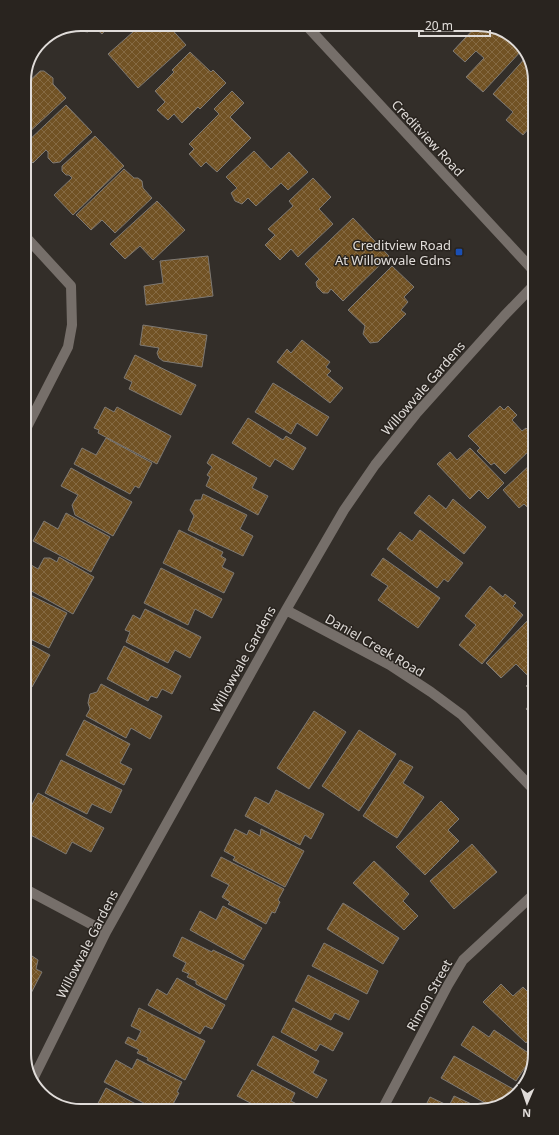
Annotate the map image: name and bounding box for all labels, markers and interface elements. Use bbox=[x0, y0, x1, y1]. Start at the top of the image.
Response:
scale bar bbox=[419, 12, 490, 38]
text: 20 m bbox=[425, 17, 453, 34]
street label: Creditview Road bbox=[388, 96, 468, 180]
place label: Creditview Road At Willowvale Gdns bbox=[335, 236, 451, 269]
marker: Creditview Road At Willowvale Gdns bbox=[454, 247, 464, 257]
street label: Willowvale Gardens bbox=[377, 337, 469, 439]
street label: Willowvale Gardens bbox=[206, 602, 280, 716]
street label: Daniel Creek Road bbox=[322, 609, 428, 681]
street label: Willowvale Gardens bbox=[52, 887, 122, 1001]
street label: Rimon Street bbox=[402, 956, 456, 1034]
north arrow bbox=[507, 1083, 547, 1123]
text: N bbox=[522, 1106, 531, 1121]

